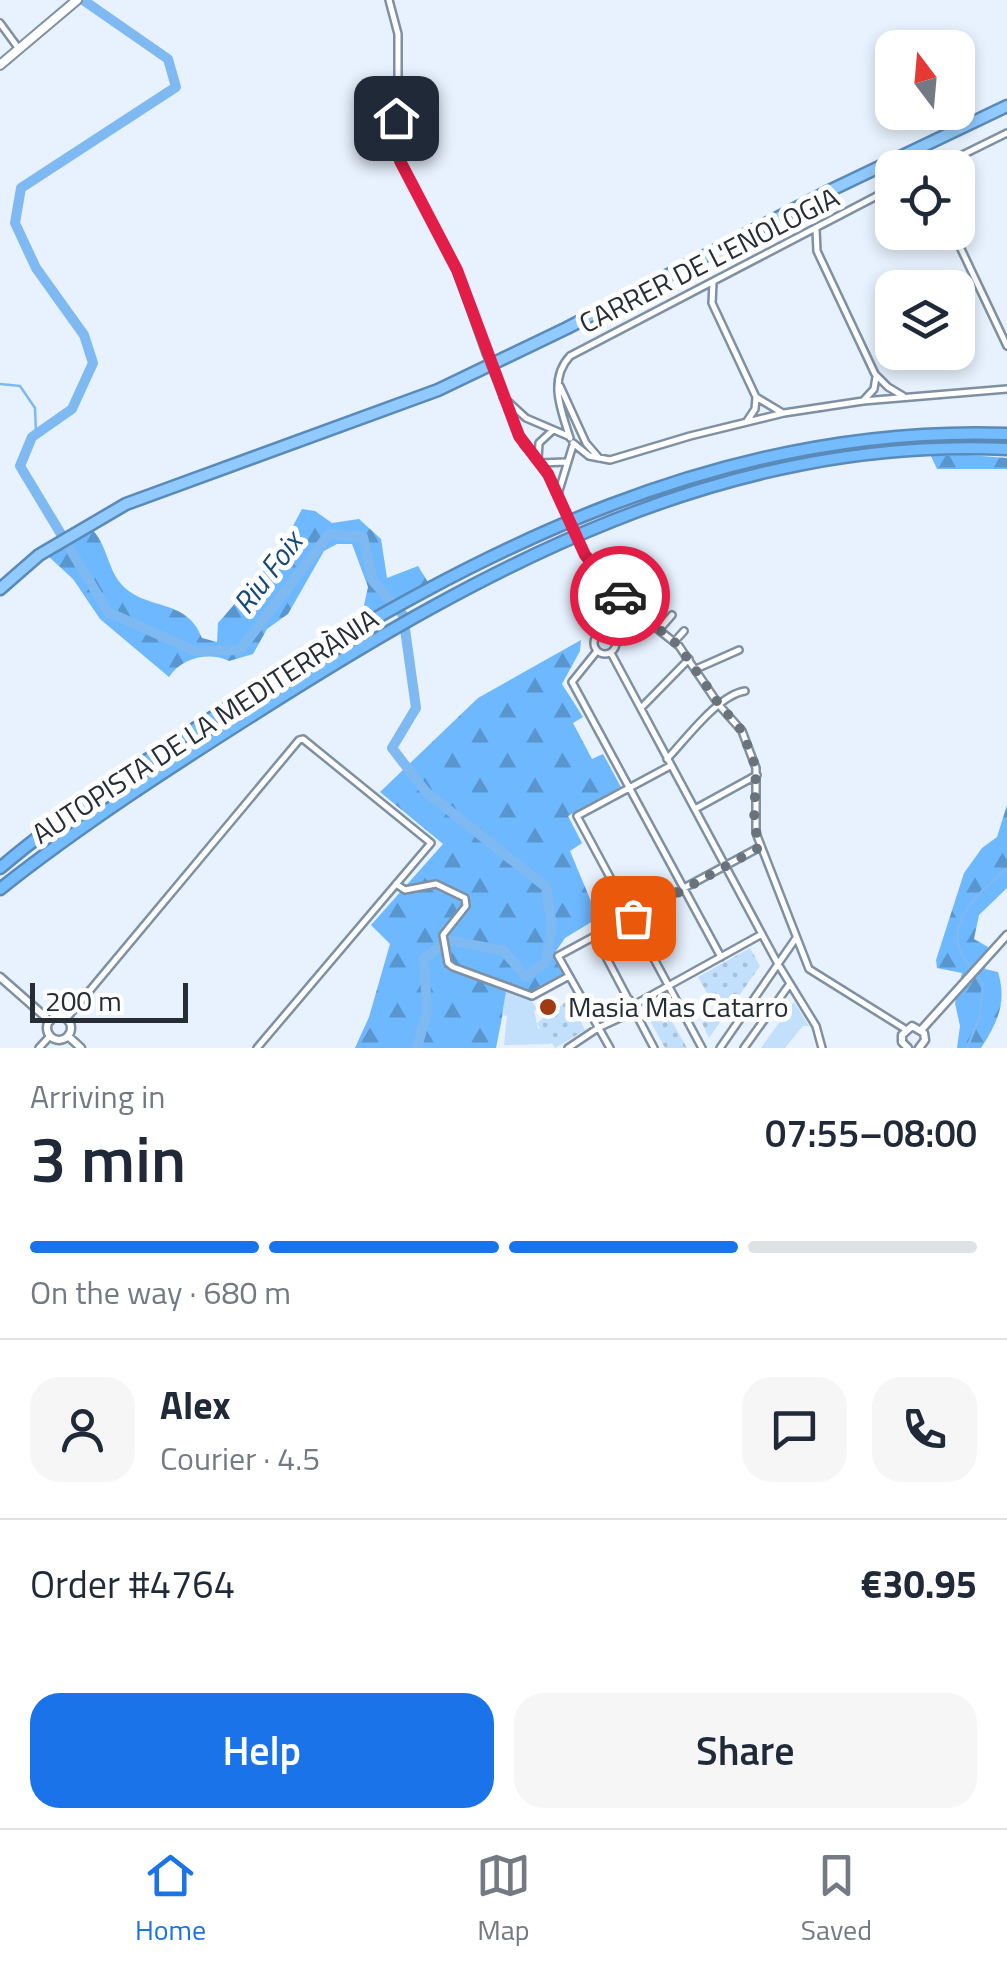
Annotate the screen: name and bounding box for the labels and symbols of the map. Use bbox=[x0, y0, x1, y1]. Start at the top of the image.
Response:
north arrow bbox=[875, 30, 975, 130]
pin bbox=[354, 76, 439, 161]
street label: CARRER DE L'ENOLOGIA bbox=[571, 175, 847, 344]
water label: Riu Foix bbox=[221, 519, 315, 623]
courier bbox=[570, 546, 670, 646]
street label: AUTOPISTA DE LA MEDITERRÀNIA bbox=[23, 597, 387, 854]
pin bbox=[591, 876, 676, 961]
scale bar bbox=[30, 978, 188, 1023]
place label: Masia Mas Catarro bbox=[568, 985, 789, 1028]
marker: Masia Mas Catarro bbox=[537, 996, 559, 1018]

